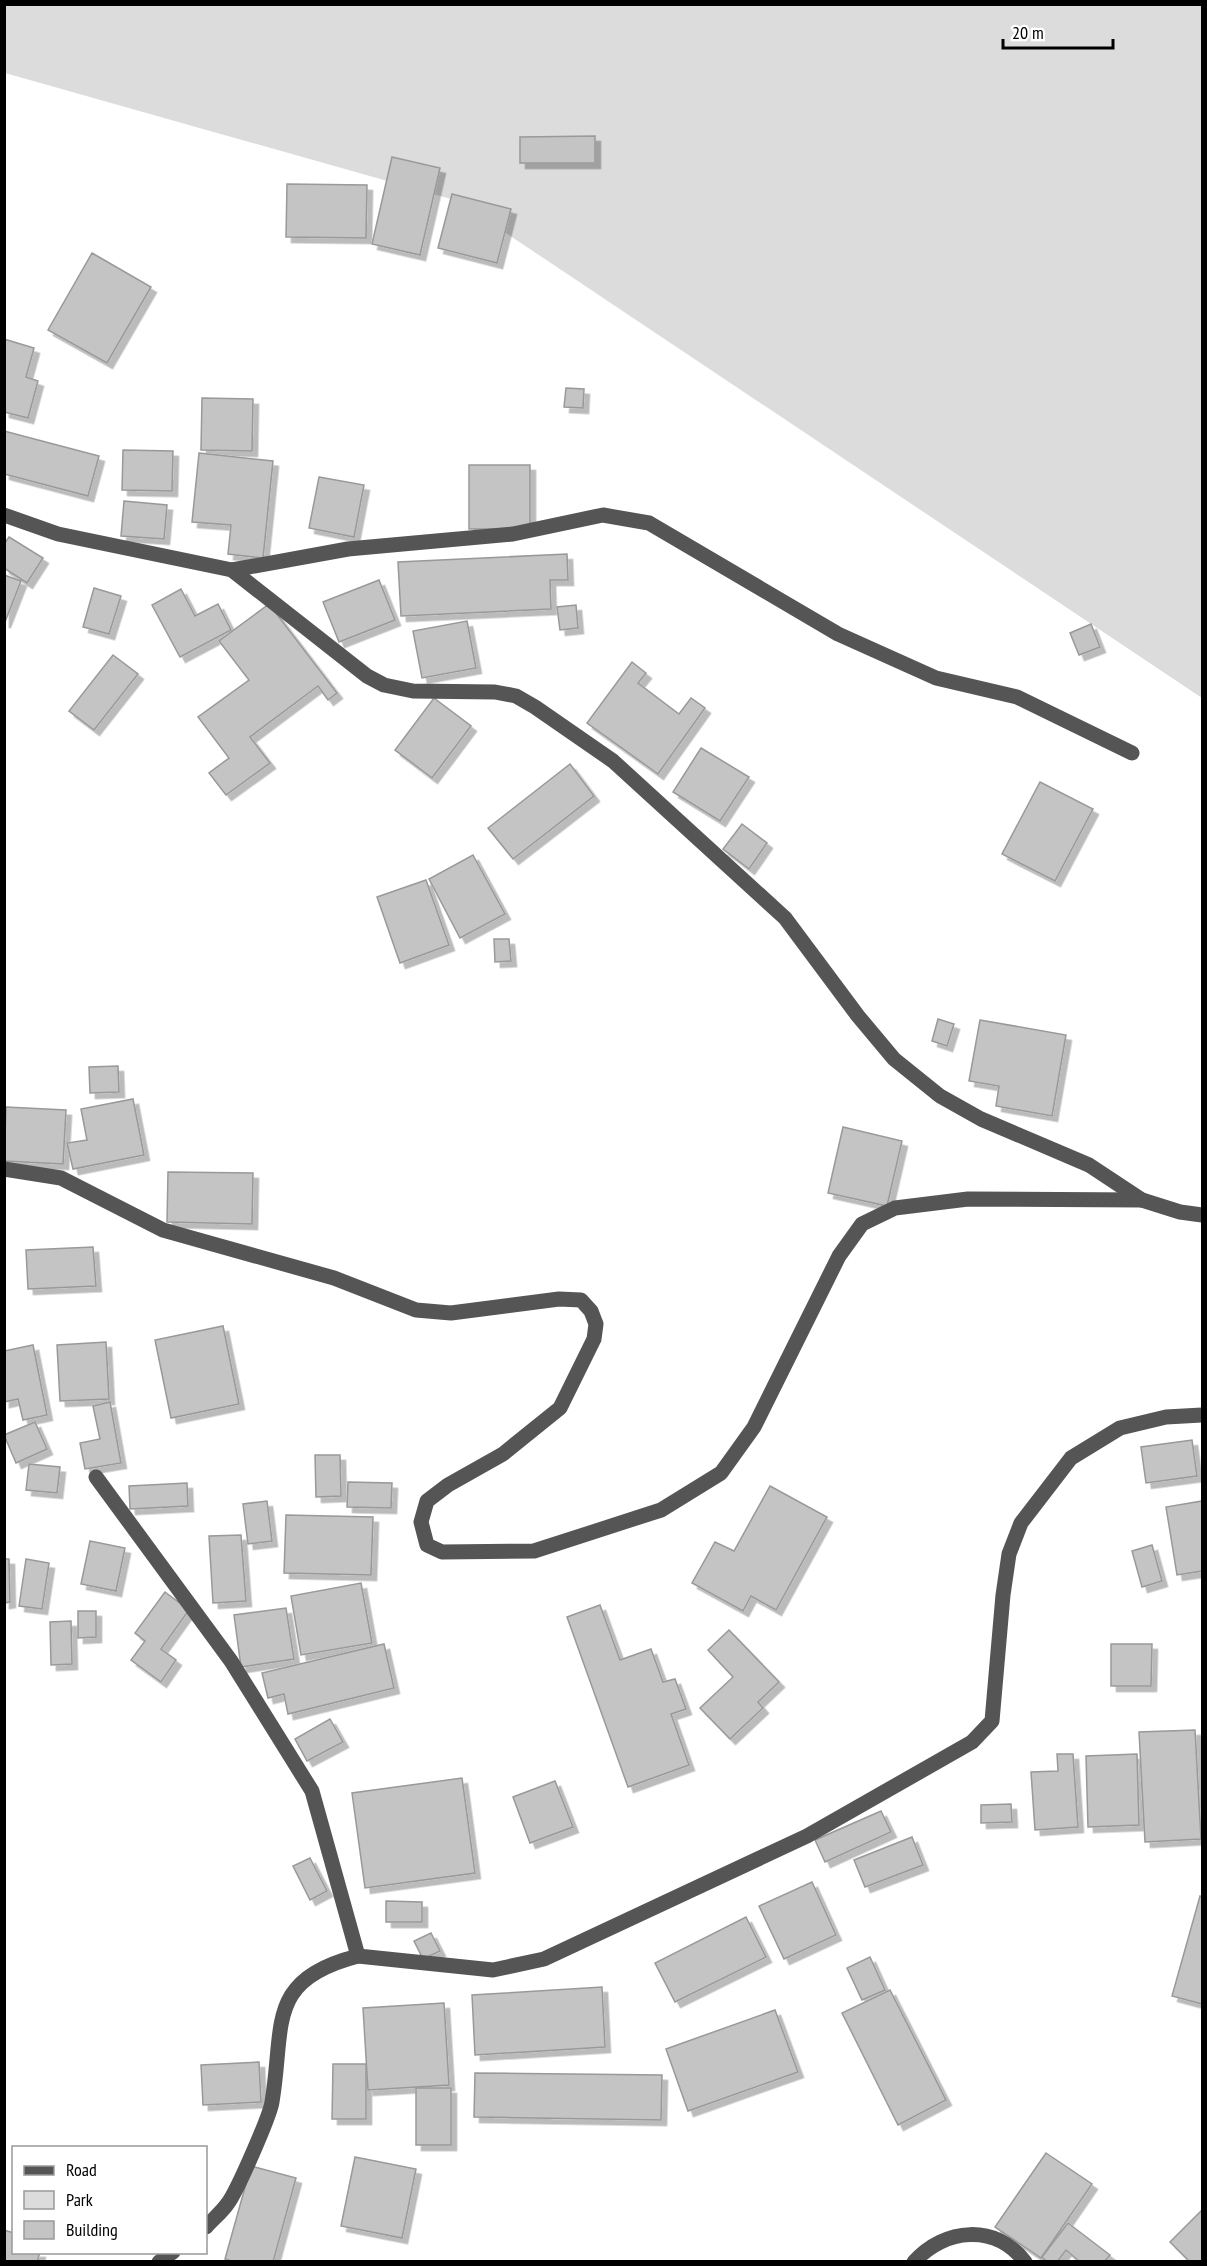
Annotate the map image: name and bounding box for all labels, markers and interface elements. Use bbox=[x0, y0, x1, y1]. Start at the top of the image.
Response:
scale bar bbox=[1003, 12, 1112, 50]
text: 20 m bbox=[1012, 21, 1044, 44]
legend bbox=[12, 2146, 207, 2254]
text: Road bbox=[66, 2158, 97, 2181]
text: Park bbox=[66, 2188, 93, 2211]
text: Building bbox=[66, 2218, 118, 2241]

